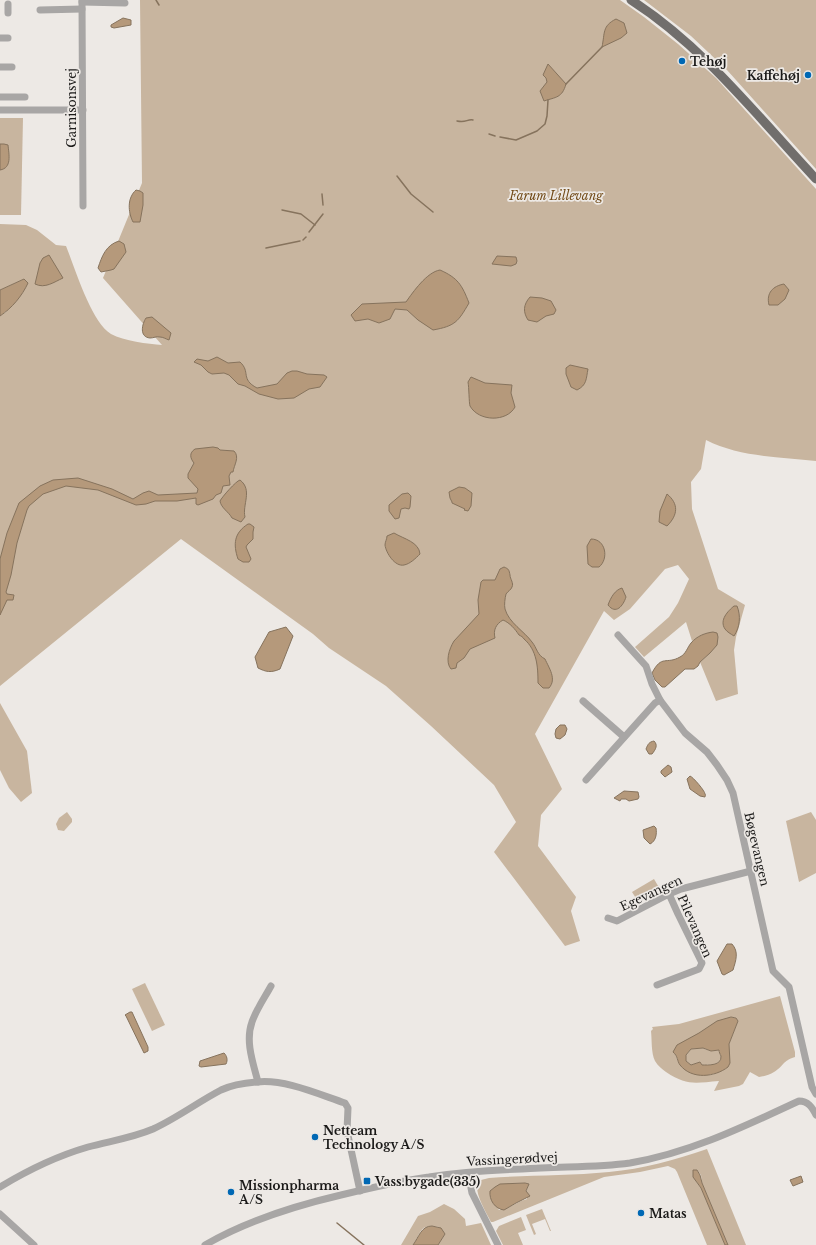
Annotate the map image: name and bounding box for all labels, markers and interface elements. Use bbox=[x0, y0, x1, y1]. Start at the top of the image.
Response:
place label: Tehøj bbox=[690, 54, 726, 69]
marker: Tehøj bbox=[677, 56, 687, 66]
street label: Garnisonsvej bbox=[64, 68, 79, 148]
place label: Kaffehøj bbox=[747, 68, 800, 83]
marker: Kaffehøj bbox=[803, 70, 813, 80]
park label: Farum Lillevang bbox=[508, 188, 604, 203]
street label: Bøgevangen bbox=[741, 811, 773, 887]
street label: Egevangen bbox=[617, 872, 685, 914]
street label: Pilevangen bbox=[674, 892, 716, 960]
place label: Netteam Technology A/S bbox=[323, 1123, 425, 1152]
marker: Netteam Technology A/S bbox=[310, 1132, 320, 1142]
street label: Vassingerødvej bbox=[465, 1149, 558, 1169]
place label: Vass.bygade(335) bbox=[374, 1174, 480, 1189]
marker: Vass.bygade(335) bbox=[362, 1176, 372, 1186]
place label: Missionpharma A/S bbox=[238, 1178, 339, 1207]
marker: Missionpharma A/S bbox=[226, 1187, 236, 1197]
place label: Matas bbox=[649, 1206, 687, 1221]
marker: Matas bbox=[636, 1208, 646, 1218]

